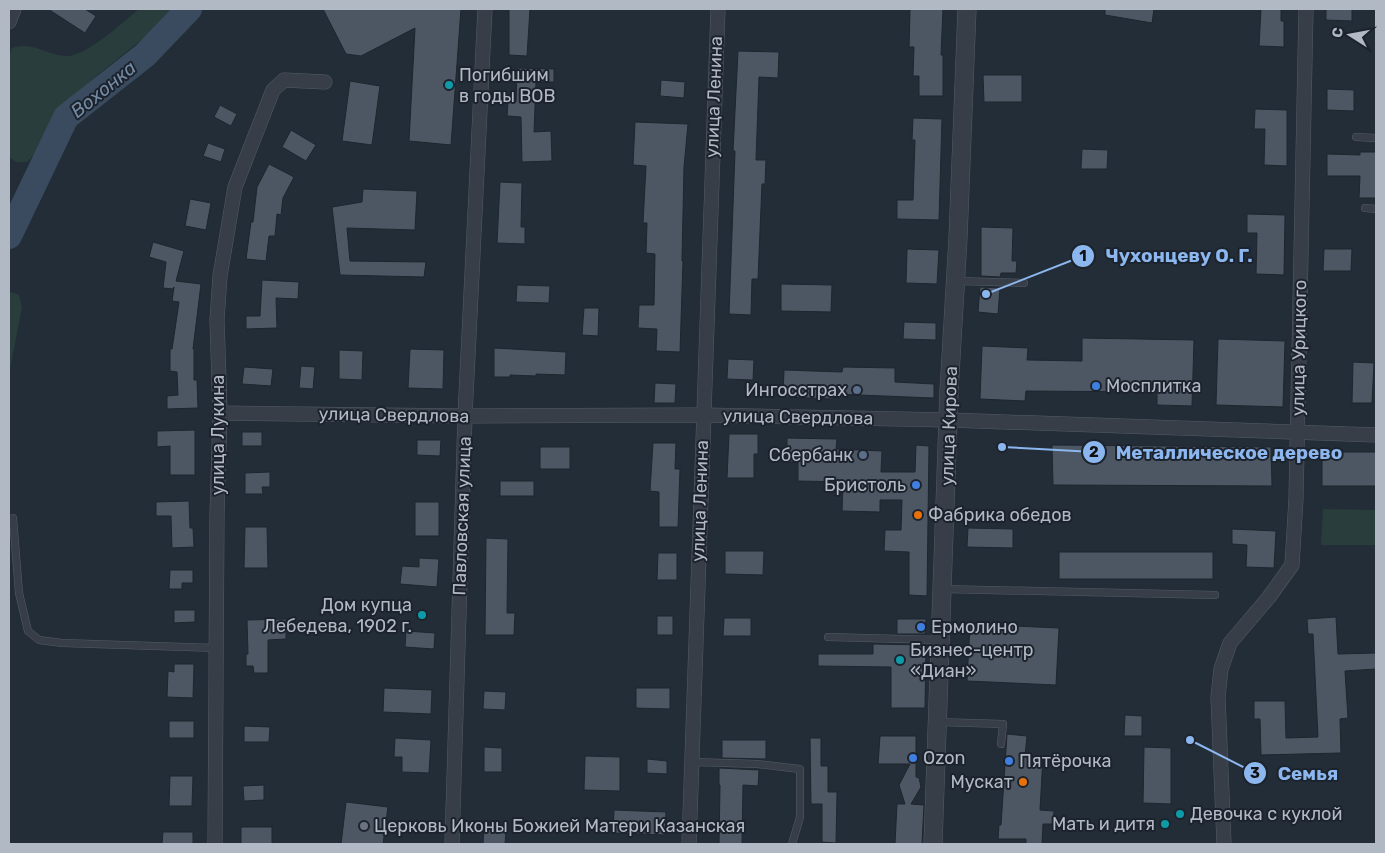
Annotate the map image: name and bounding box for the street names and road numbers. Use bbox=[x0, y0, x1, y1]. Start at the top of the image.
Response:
street label: улица Ленина bbox=[701, 36, 727, 158]
street label: улица Урицкого bbox=[1287, 280, 1311, 416]
street label: улица Кирова bbox=[936, 366, 962, 486]
street label: улица Лукина bbox=[207, 375, 229, 495]
street label: улица Свердлова bbox=[318, 403, 470, 427]
street label: улица Свердлова bbox=[722, 405, 874, 429]
street label: Павловская улица bbox=[448, 436, 476, 596]
street label: улица Ленина bbox=[687, 440, 713, 562]

